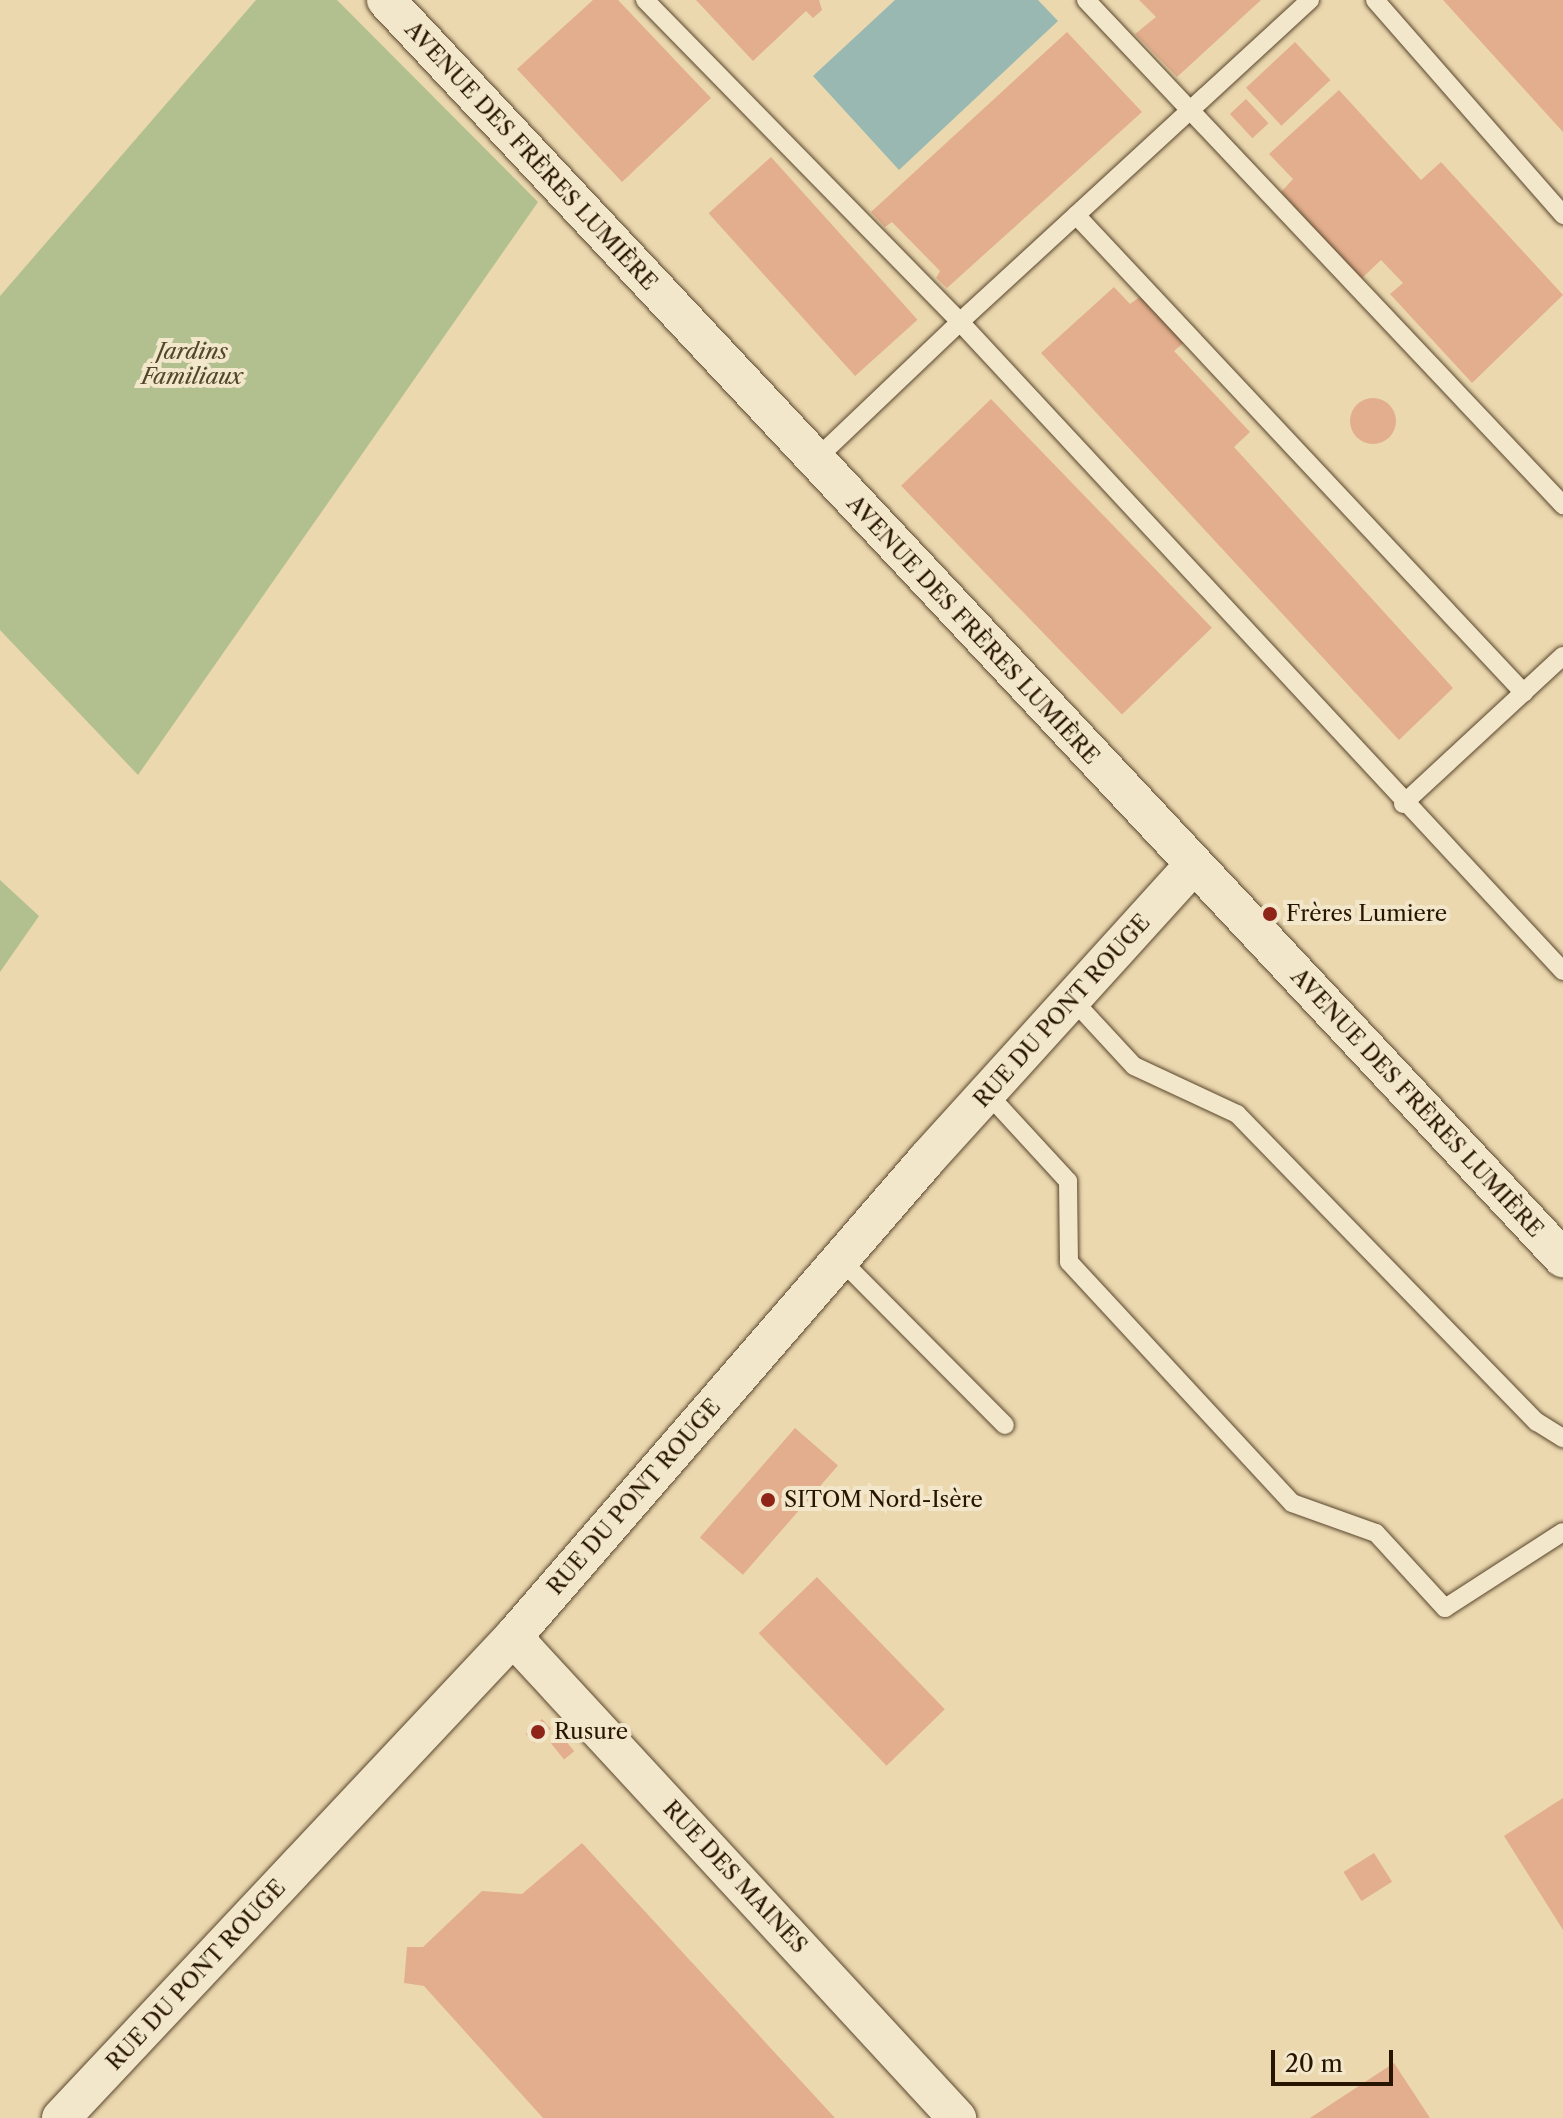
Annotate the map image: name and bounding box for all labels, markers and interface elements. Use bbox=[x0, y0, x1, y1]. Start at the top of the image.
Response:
street label: AVENUE DES FRÈRES LUMIÈRE bbox=[399, 16, 663, 296]
park label: Jardins Familiaux bbox=[141, 338, 243, 390]
street label: AVENUE DES FRÈRES LUMIÈRE bbox=[841, 490, 1105, 770]
place label: Frères Lumiere bbox=[1286, 901, 1447, 927]
marker: Frères Lumiere bbox=[1261, 905, 1279, 923]
street label: RUE DU PONT ROUGE bbox=[968, 909, 1156, 1113]
street label: AVENUE DES FRÈRES LUMIÈRE bbox=[1285, 963, 1549, 1243]
street label: RUE DU PONT ROUGE bbox=[542, 1394, 726, 1600]
place label: SITOM Nord-Isère bbox=[784, 1487, 983, 1513]
marker: SITOM Nord-Isère bbox=[759, 1491, 777, 1509]
place label: Rusure bbox=[554, 1719, 628, 1745]
marker: Rusure bbox=[529, 1723, 547, 1741]
street label: RUE DES MAINES bbox=[658, 1795, 812, 1959]
street label: RUE DU PONT ROUGE bbox=[101, 1874, 291, 2076]
scale bar bbox=[1275, 2034, 1397, 2084]
text: 20 m bbox=[1285, 2049, 1343, 2078]

